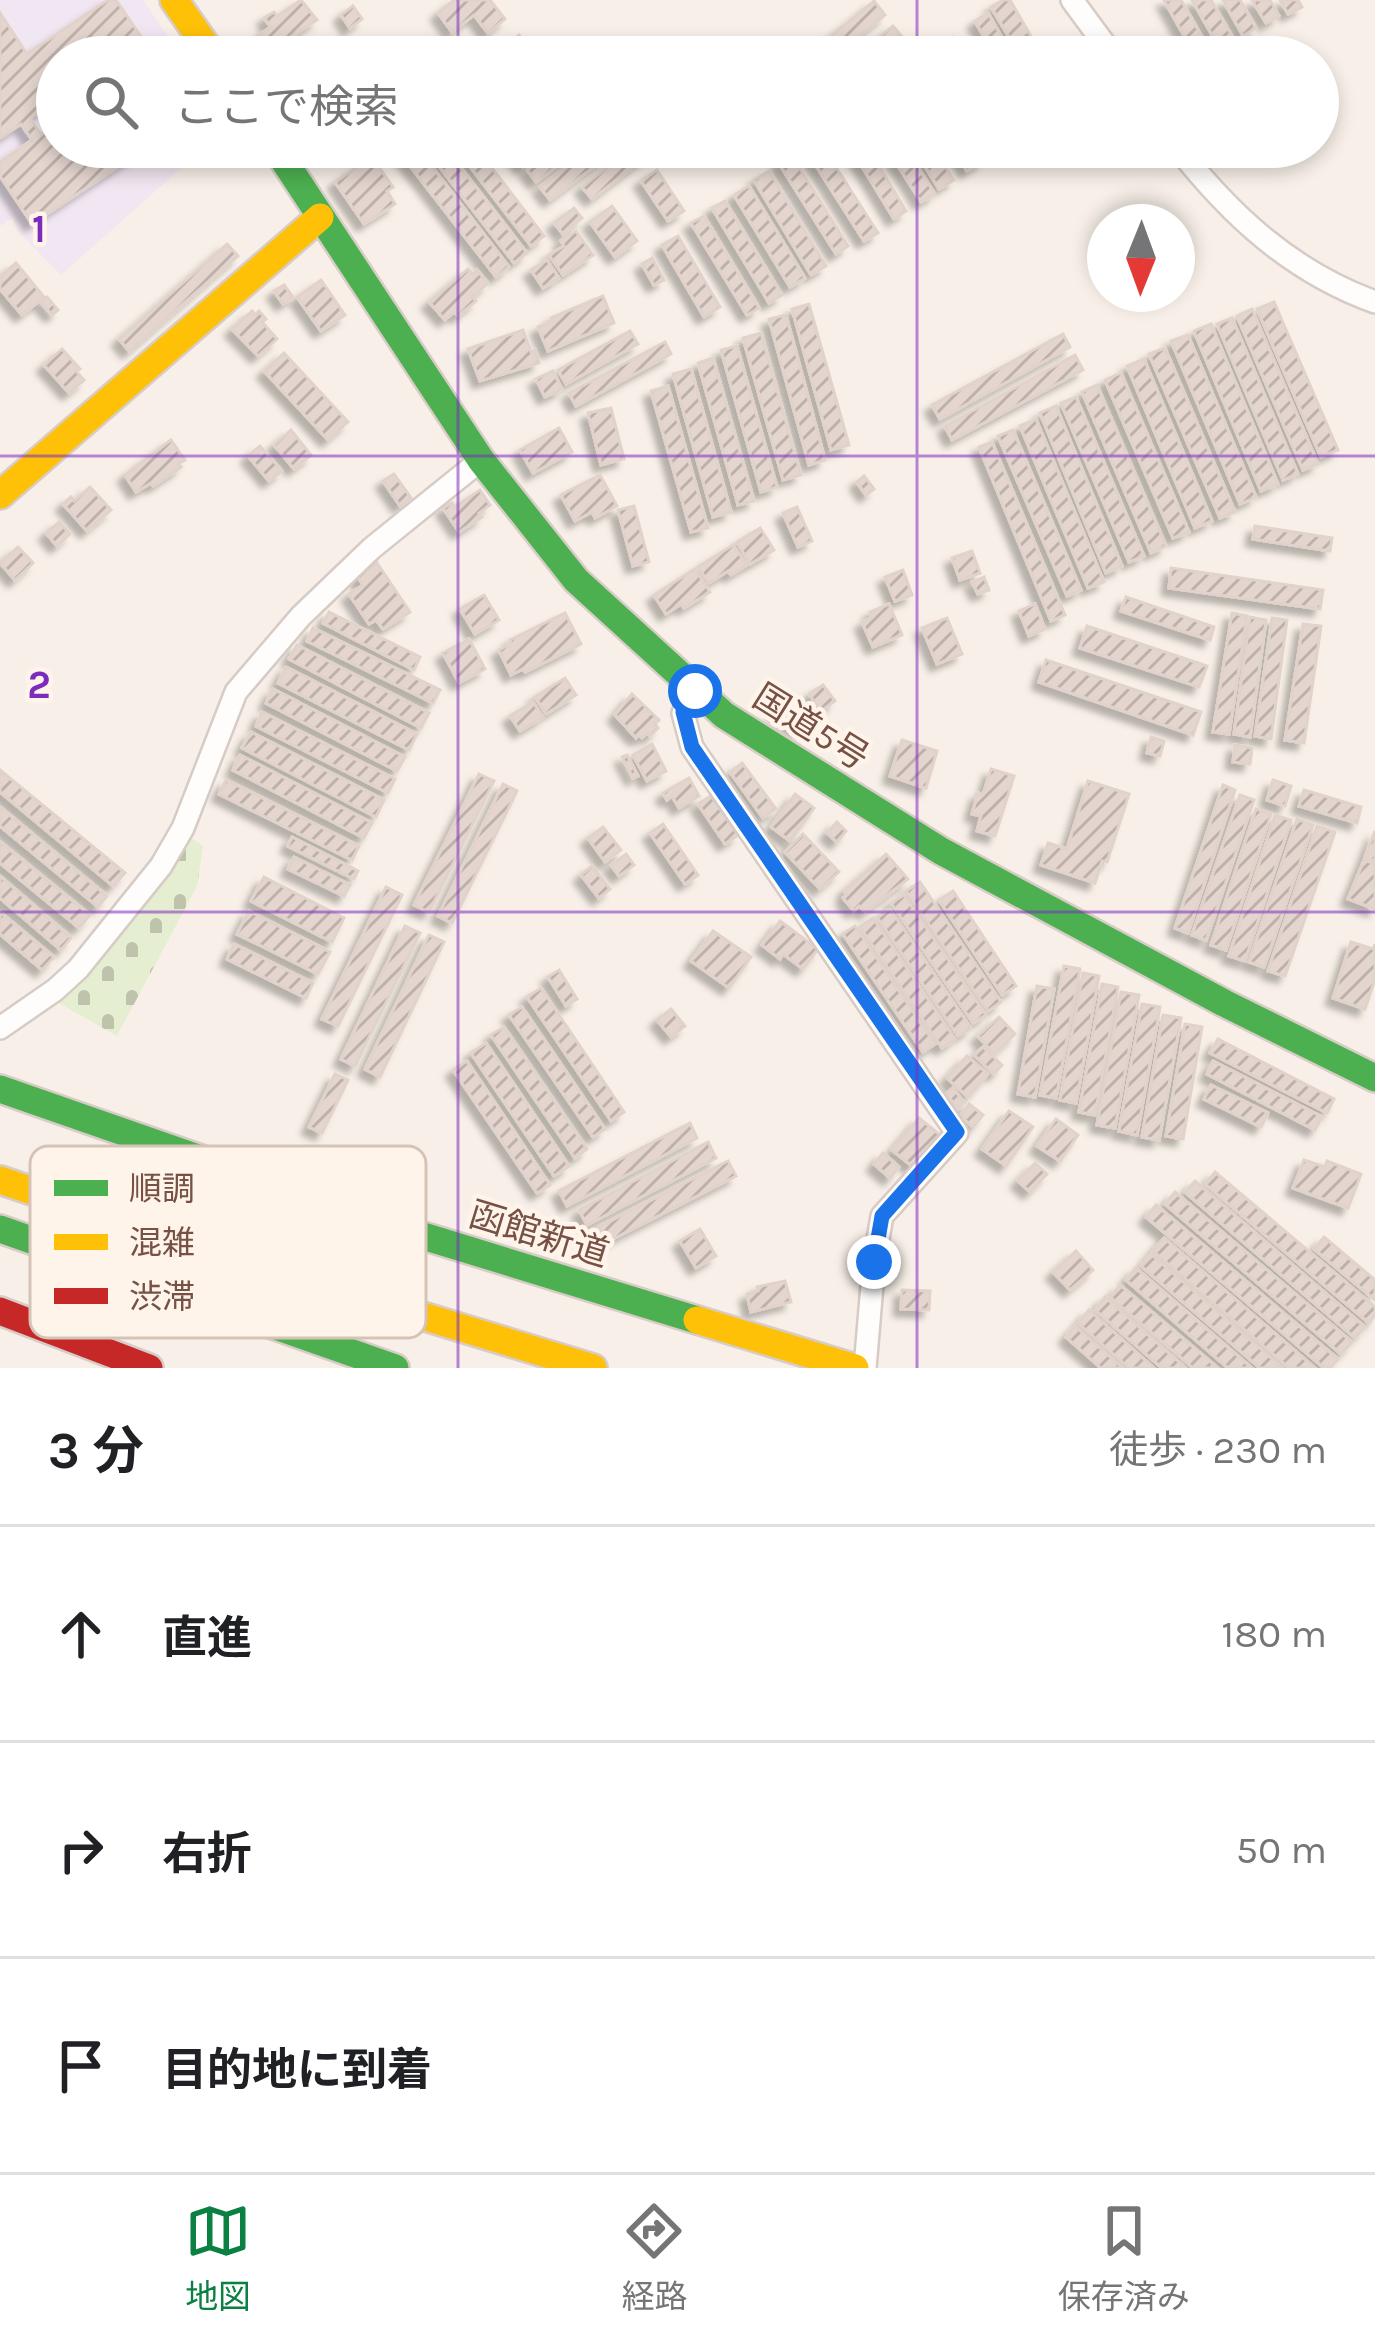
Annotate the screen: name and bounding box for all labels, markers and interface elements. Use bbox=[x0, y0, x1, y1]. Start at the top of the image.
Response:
search box bbox=[36, 36, 1339, 168]
icon: search bbox=[78, 69, 144, 135]
text: ここで検索 bbox=[174, 81, 399, 133]
north arrow bbox=[1087, 204, 1195, 312]
text: 1 bbox=[32, 206, 46, 252]
text: 2 bbox=[27, 662, 51, 708]
route start bbox=[668, 664, 722, 718]
street label: 国道5号 bbox=[745, 675, 877, 779]
legend bbox=[30, 1146, 426, 1338]
text: 順調 bbox=[129, 1170, 195, 1208]
street label: 函館新道 bbox=[464, 1193, 614, 1275]
text: 混雑 bbox=[129, 1224, 195, 1262]
route end bbox=[847, 1235, 901, 1289]
text: 渋滞 bbox=[129, 1278, 195, 1316]
text: 3 分 bbox=[48, 1421, 144, 1481]
text: 徒歩 · 230 m bbox=[1109, 1427, 1327, 1473]
icon: ahead bbox=[48, 1601, 114, 1667]
text: 180 m bbox=[1221, 1611, 1327, 1657]
text: 直進 bbox=[162, 1612, 252, 1664]
icon: right bbox=[48, 1817, 114, 1883]
text: 50 m bbox=[1236, 1827, 1327, 1873]
text: 右折 bbox=[162, 1828, 252, 1880]
icon: arrive bbox=[48, 2033, 114, 2099]
text: 目的地に到着 bbox=[162, 2044, 432, 2096]
tab: 地図 bbox=[185, 2198, 251, 2318]
tab: 経路 bbox=[621, 2198, 687, 2318]
tab: 保存済み bbox=[1058, 2198, 1190, 2318]

